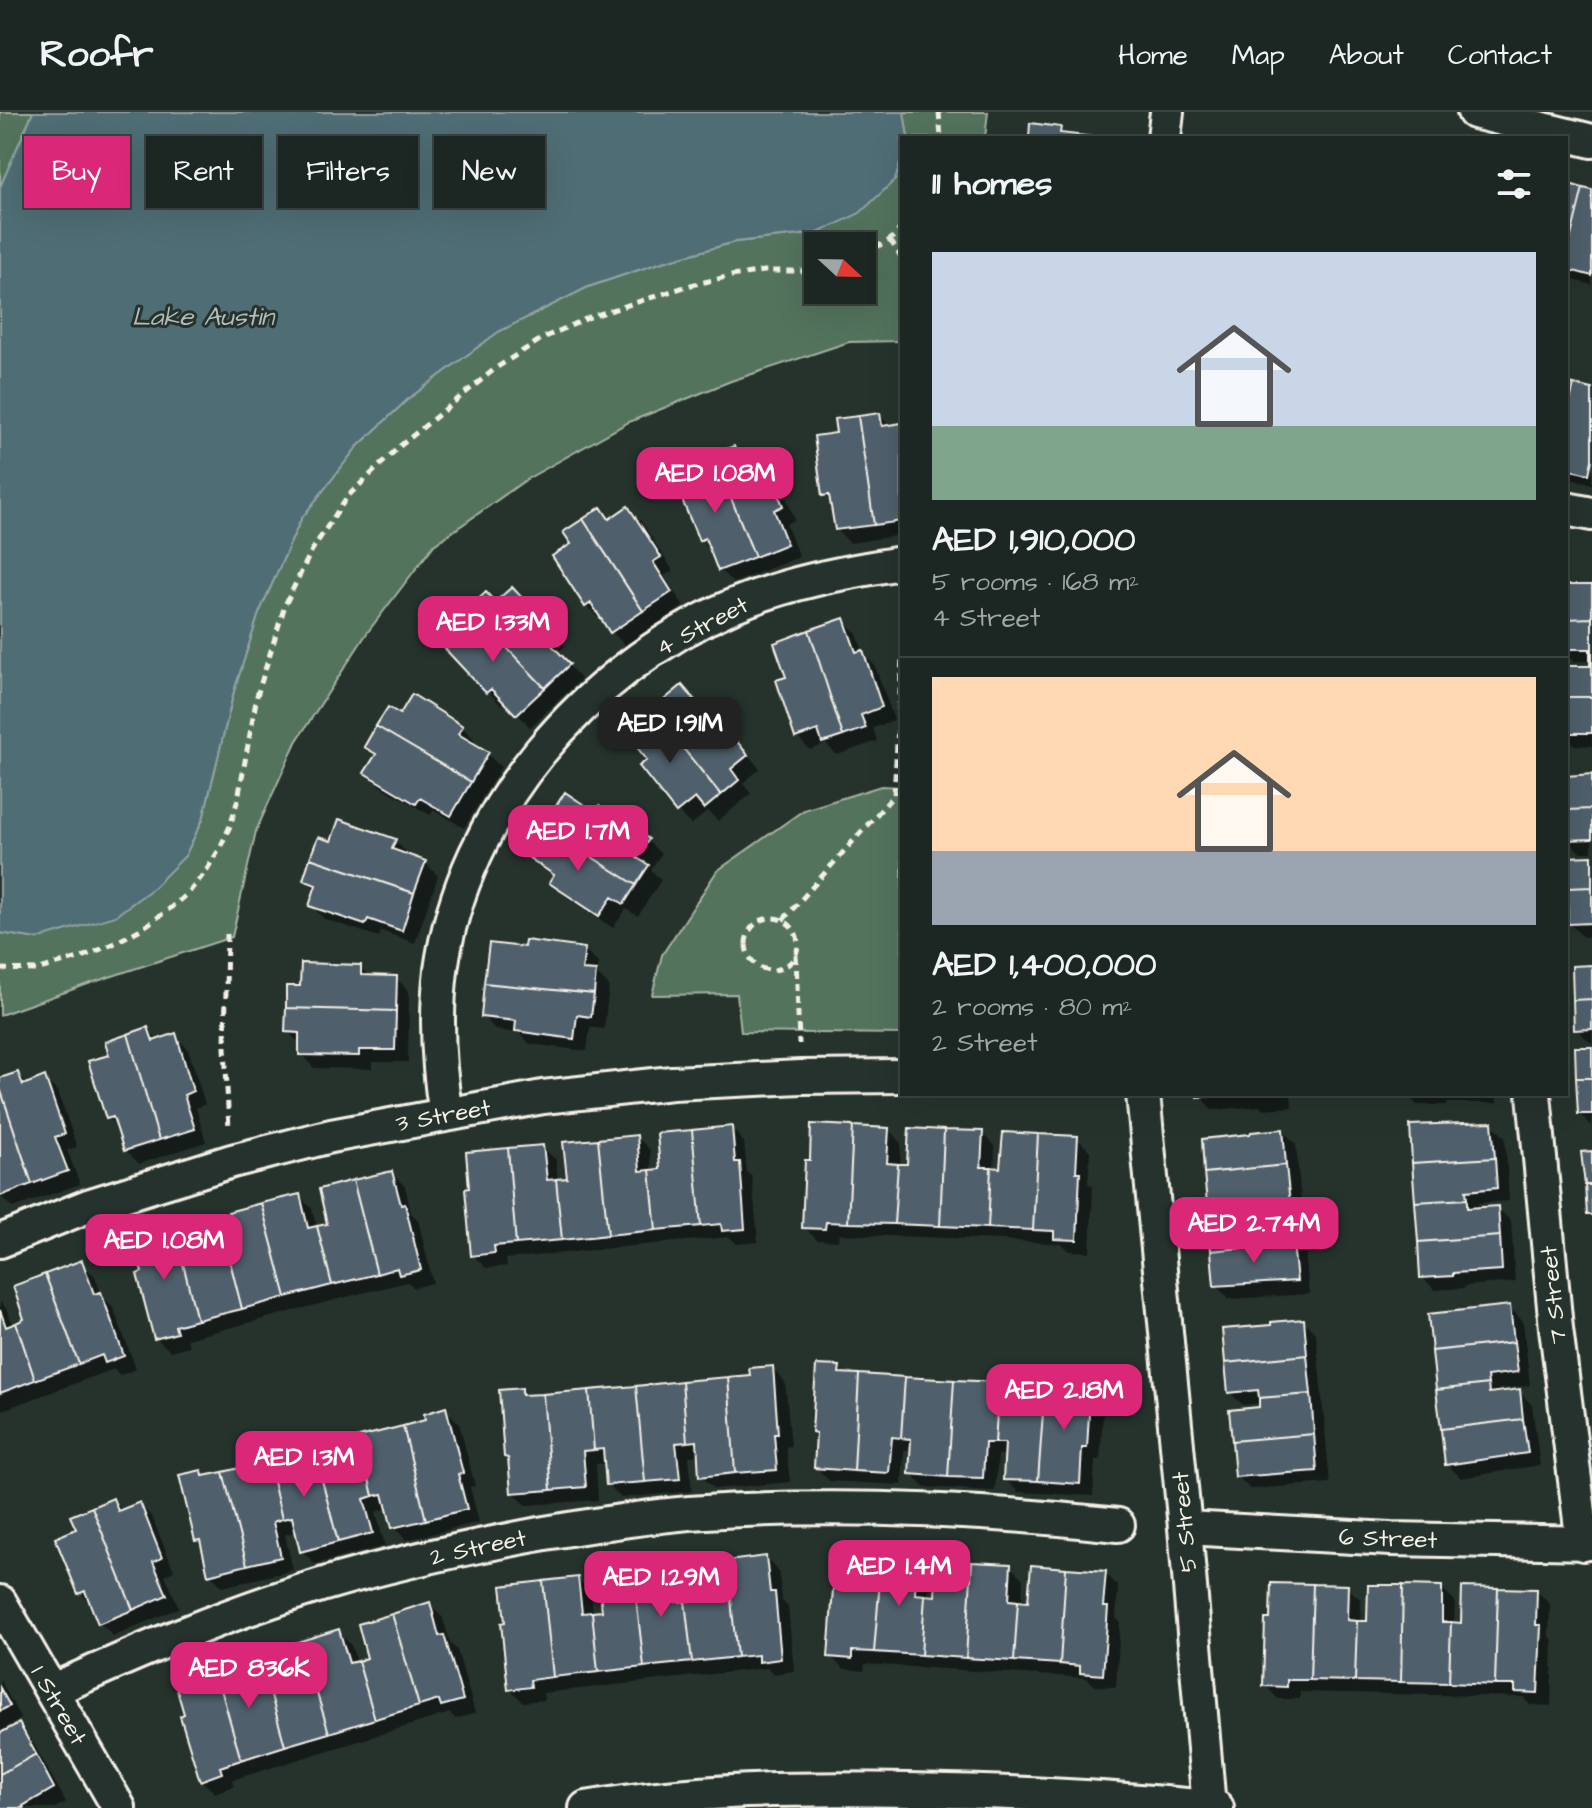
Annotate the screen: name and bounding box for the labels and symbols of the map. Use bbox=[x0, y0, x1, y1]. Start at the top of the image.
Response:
north arrow bbox=[804, 232, 876, 304]
water label: Lake Austin bbox=[132, 299, 276, 335]
pin: AED 1.08M bbox=[623, 447, 807, 515]
street label: 4 Street bbox=[650, 588, 755, 665]
pin: AED 1.33M bbox=[401, 596, 585, 664]
pin: AED 1.91M bbox=[578, 697, 762, 765]
pin: AED 1.7M bbox=[495, 805, 661, 873]
street label: 3 Street bbox=[393, 1091, 494, 1141]
pin: AED 2.74M bbox=[1162, 1197, 1346, 1265]
pin: AED 1.08M bbox=[72, 1214, 256, 1282]
street label: 7 Street bbox=[1532, 1244, 1576, 1346]
pin: AED 2.18M bbox=[972, 1364, 1156, 1432]
pin: AED 1.3M bbox=[221, 1431, 387, 1499]
street label: 5 Street bbox=[1164, 1470, 1206, 1574]
street label: 6 Street bbox=[1338, 1520, 1438, 1558]
street label: 2 Street bbox=[427, 1521, 530, 1575]
pin: AED 1.4M bbox=[816, 1540, 982, 1608]
pin: AED 1.29M bbox=[569, 1551, 753, 1619]
pin: AED 836K bbox=[166, 1642, 332, 1710]
street label: 1 Street bbox=[22, 1659, 95, 1752]

